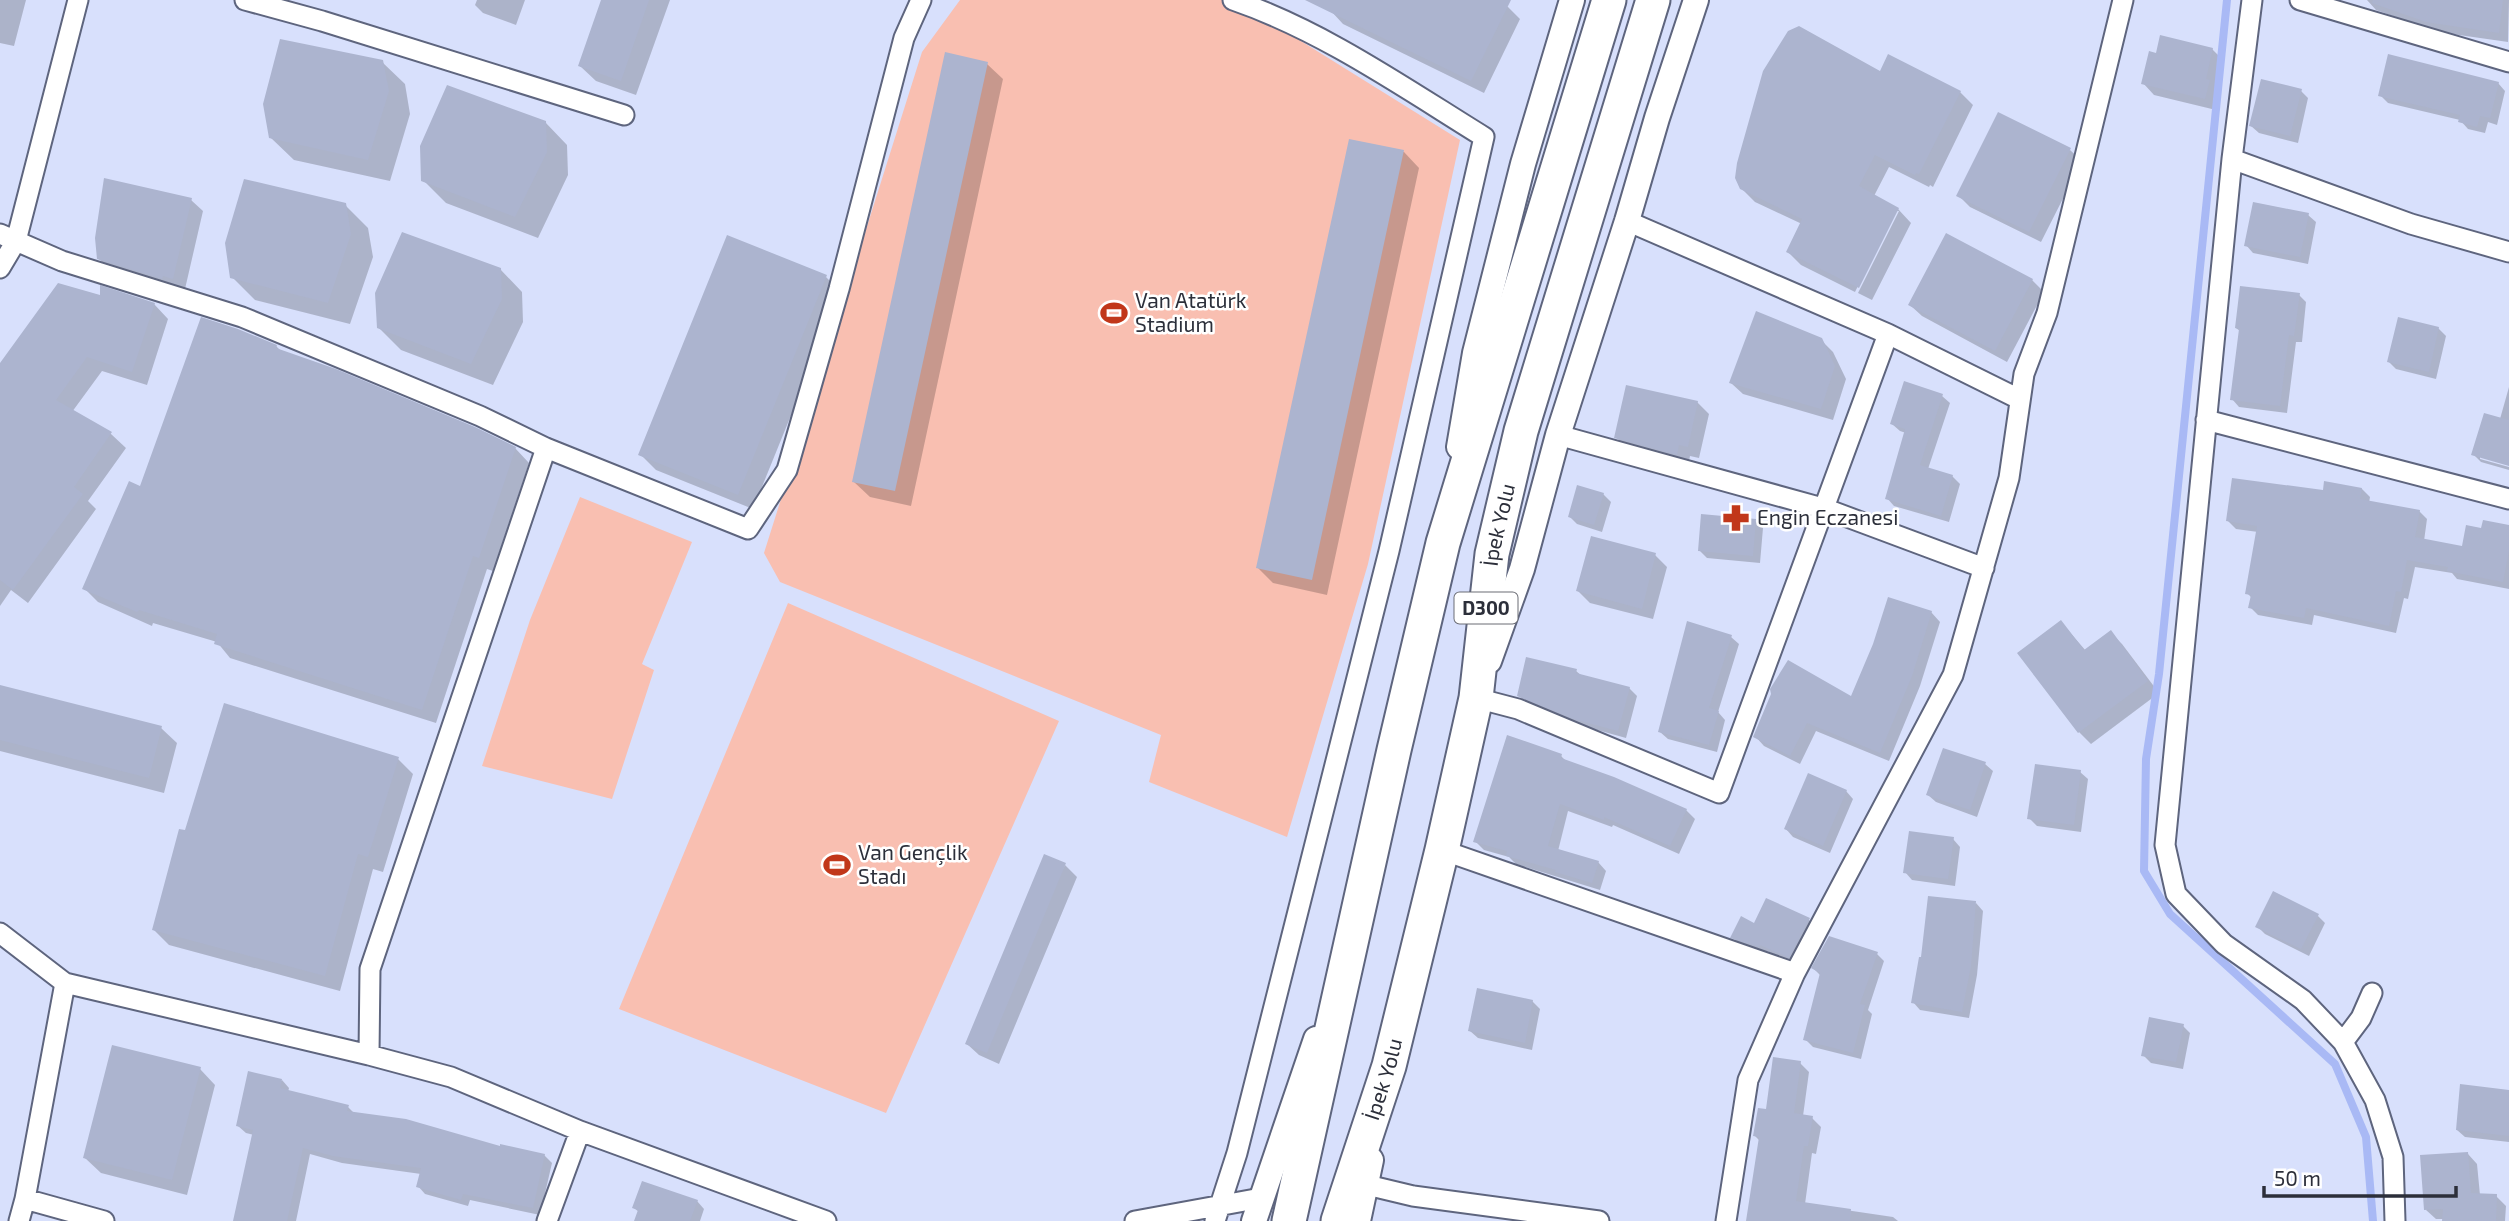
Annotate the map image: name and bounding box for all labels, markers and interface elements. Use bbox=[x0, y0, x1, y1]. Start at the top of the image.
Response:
place label: Van Atatürk Stadium bbox=[1135, 287, 1247, 336]
sports icon: Van Atatürk Stadium bbox=[1099, 298, 1129, 328]
street label: İpek Yolu bbox=[1477, 481, 1519, 568]
pharmacy icon: Engin Eczanesi bbox=[1721, 503, 1751, 533]
place label: Engin Eczanesi bbox=[1757, 504, 1898, 529]
road number: D300 bbox=[1454, 593, 1518, 624]
place label: Van Gençlik Stadı bbox=[858, 839, 968, 888]
sports icon: Van Gençlik Stadı bbox=[822, 850, 852, 880]
street label: İpek Yolu bbox=[1358, 1035, 1406, 1123]
scale bar bbox=[2264, 1154, 2456, 1198]
text: 50 m bbox=[2274, 1165, 2321, 1190]

